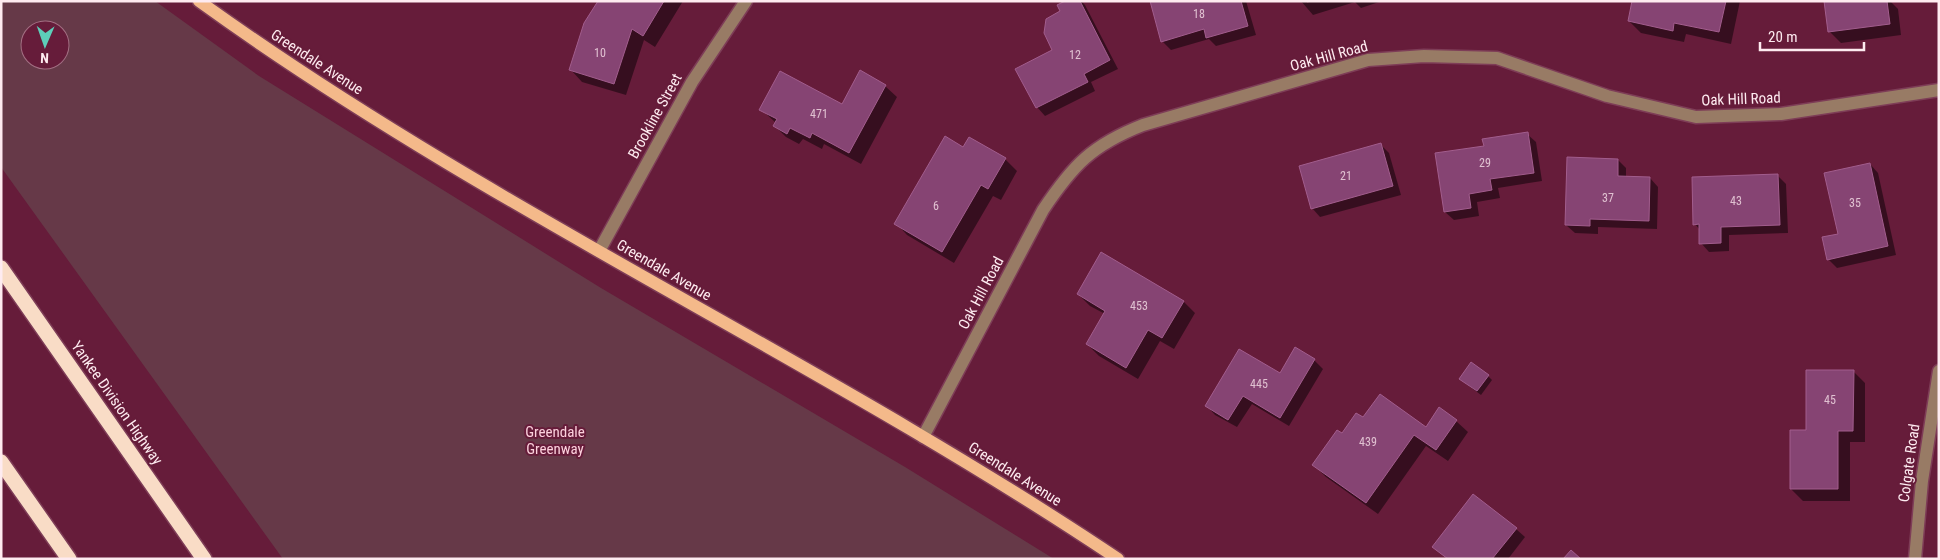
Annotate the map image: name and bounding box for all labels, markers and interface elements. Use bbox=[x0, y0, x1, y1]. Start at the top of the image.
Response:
house number: 18 bbox=[1193, 7, 1205, 21]
north arrow bbox=[20, 20, 70, 70]
scale bar bbox=[1760, 20, 1864, 52]
street label: Greendale Avenue bbox=[267, 25, 367, 99]
text: 20 m bbox=[1768, 28, 1798, 46]
street label: Oak Hill Road bbox=[1288, 37, 1370, 75]
house number: 10 bbox=[594, 46, 606, 60]
house number: 12 bbox=[1069, 48, 1081, 62]
text: N bbox=[40, 50, 49, 66]
street label: Brookline Street bbox=[624, 70, 686, 162]
street label: Oak Hill Road bbox=[1701, 89, 1781, 109]
house number: 471 bbox=[810, 107, 828, 121]
house number: 29 bbox=[1479, 156, 1491, 170]
house number: 21 bbox=[1340, 169, 1352, 183]
house number: 37 bbox=[1602, 191, 1614, 205]
house number: 43 bbox=[1730, 194, 1742, 208]
house number: 35 bbox=[1849, 196, 1861, 210]
house number: 6 bbox=[933, 199, 939, 213]
street label: Greendale Avenue bbox=[613, 236, 715, 304]
street label: Oak Hill Road bbox=[954, 254, 1008, 332]
house number: 453 bbox=[1130, 299, 1148, 313]
street label: Yankee Division Highway bbox=[68, 338, 166, 468]
house number: 445 bbox=[1250, 377, 1268, 391]
house number: 45 bbox=[1824, 393, 1836, 407]
park label: Greendale Greenway bbox=[525, 423, 585, 458]
street label: Colgate Road bbox=[1895, 423, 1923, 503]
house number: 439 bbox=[1359, 435, 1377, 449]
street label: Greendale Avenue bbox=[965, 438, 1065, 510]

